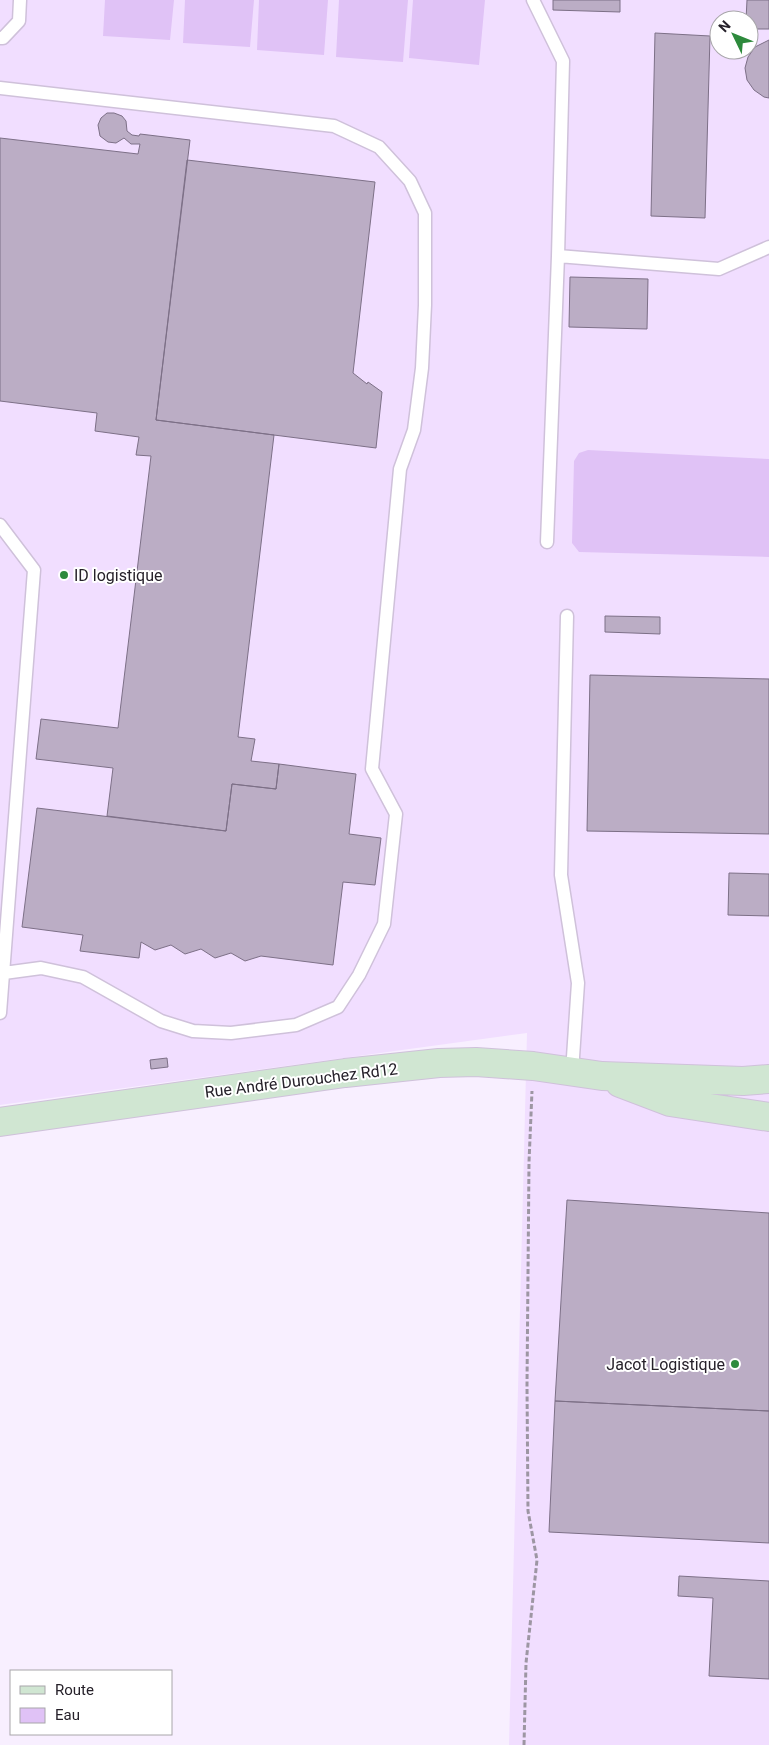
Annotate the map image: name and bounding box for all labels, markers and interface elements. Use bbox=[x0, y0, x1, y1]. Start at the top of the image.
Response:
north arrow bbox=[709, 10, 759, 60]
text: N bbox=[715, 17, 734, 35]
place label: ID logistique bbox=[74, 566, 163, 585]
marker: ID logistique bbox=[58, 569, 70, 581]
street label: Rue André Durouchez Rd12 bbox=[204, 1059, 399, 1102]
place label: Jacot Logistique bbox=[606, 1355, 725, 1374]
marker: Jacot Logistique bbox=[729, 1358, 741, 1370]
legend bbox=[10, 1670, 172, 1735]
text: Route bbox=[55, 1681, 94, 1699]
text: Eau bbox=[55, 1706, 80, 1724]

